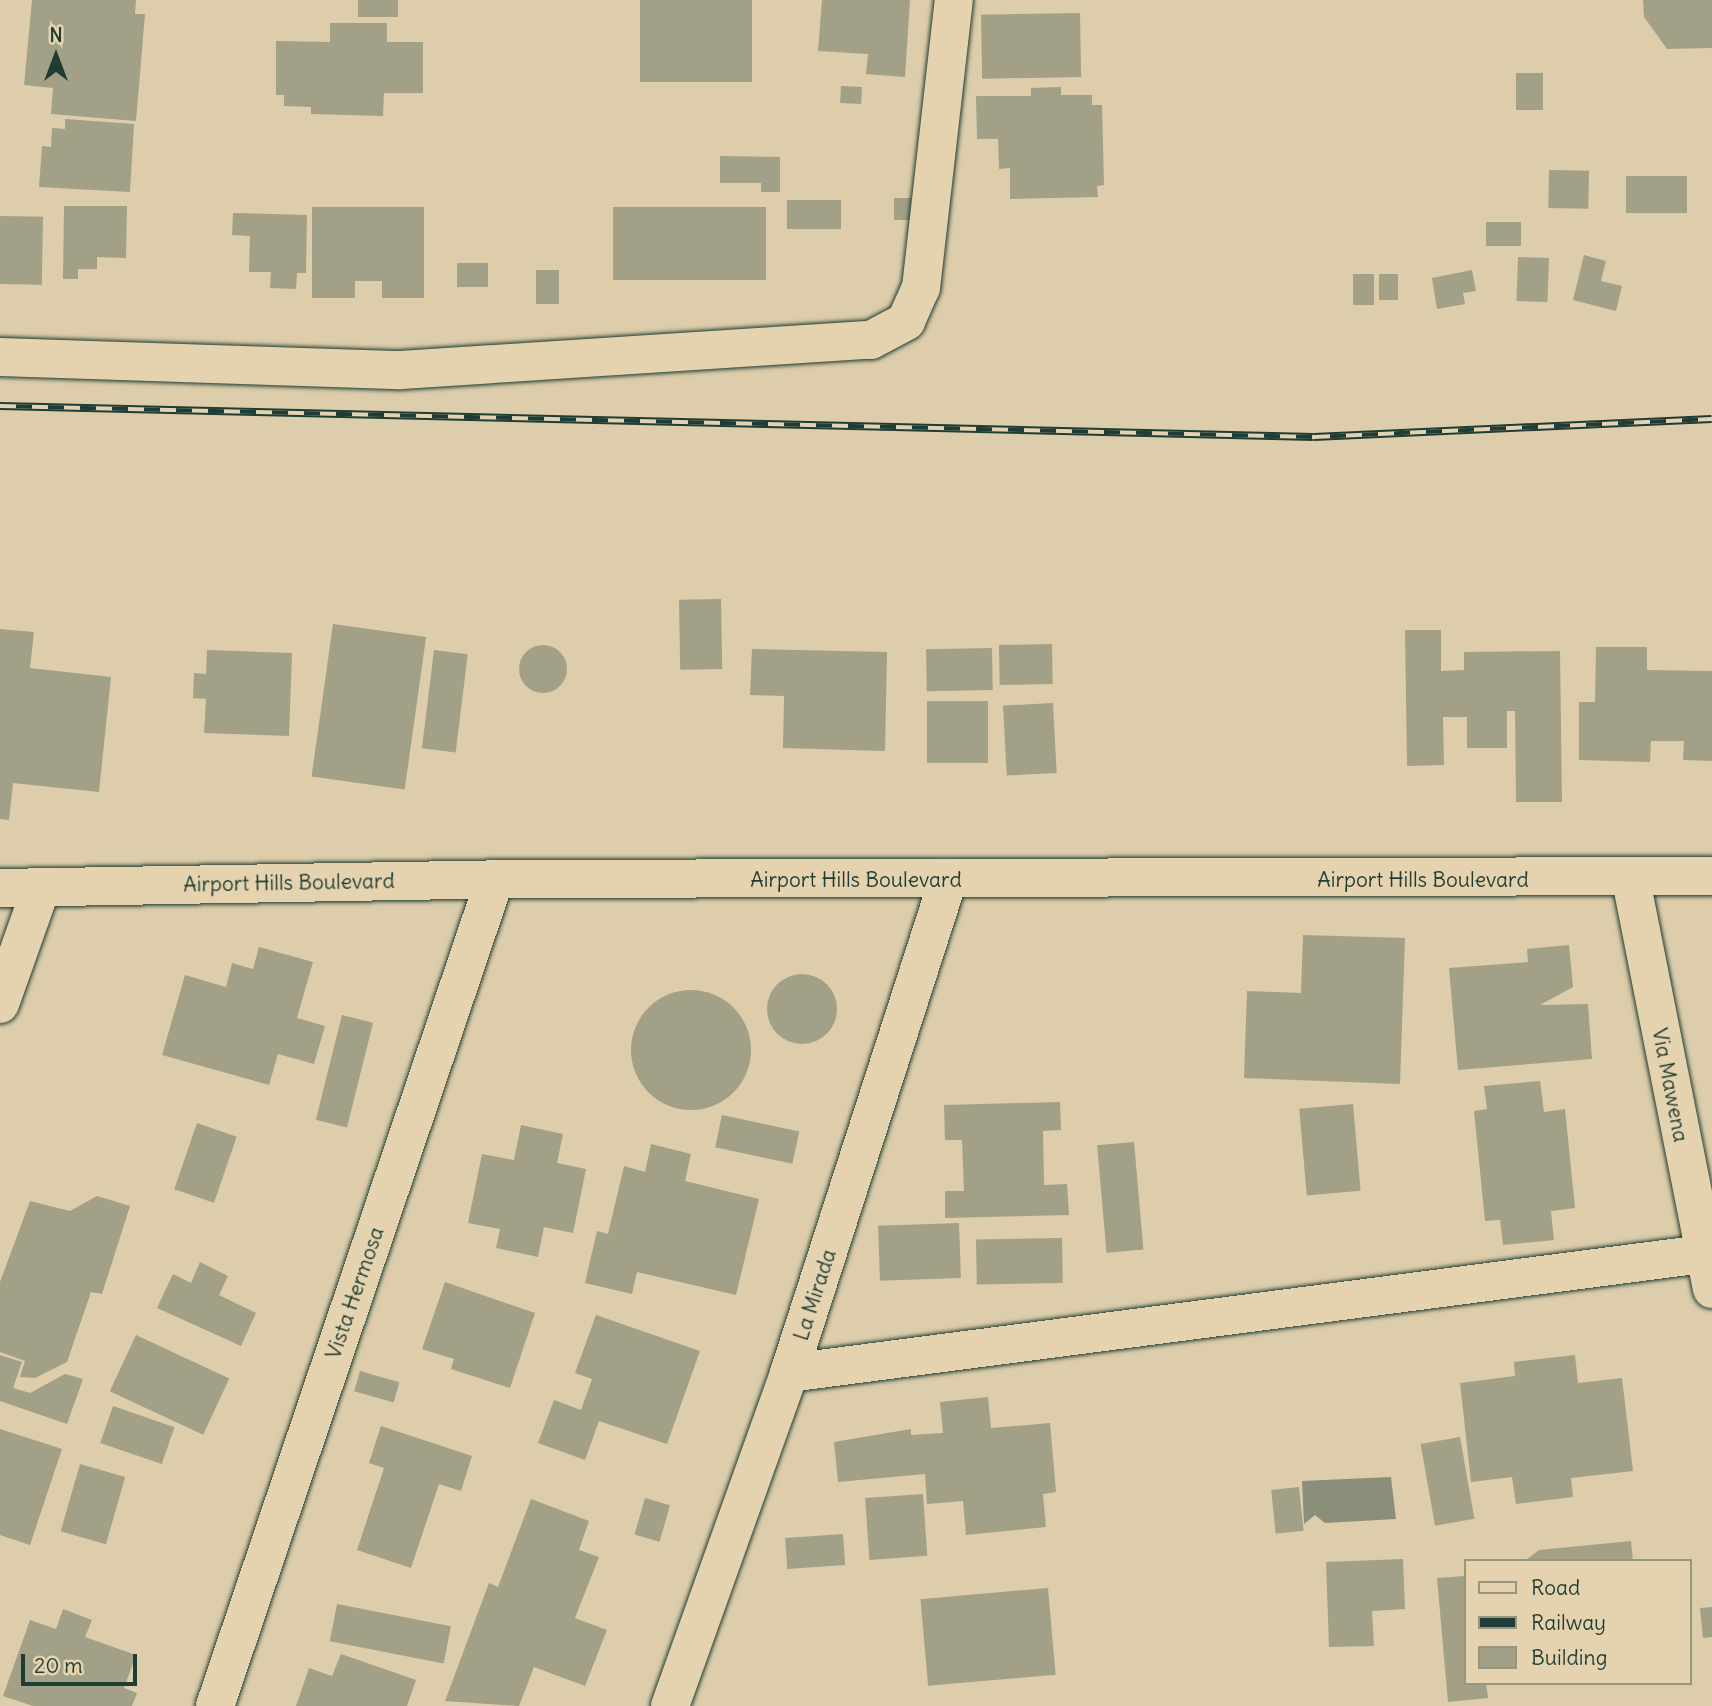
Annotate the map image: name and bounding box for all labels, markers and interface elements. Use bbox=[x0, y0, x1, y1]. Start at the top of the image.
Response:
north arrow bbox=[21, 21, 91, 91]
text: N bbox=[49, 23, 63, 47]
street label: Airport Hills Boulevard bbox=[750, 867, 962, 893]
street label: Airport Hills Boulevard bbox=[1317, 867, 1529, 893]
street label: Airport Hills Boulevard bbox=[183, 869, 395, 897]
street label: Via Mawena bbox=[1647, 1026, 1693, 1144]
street label: Vista Hermosa bbox=[321, 1224, 389, 1362]
street label: La Mirada bbox=[788, 1246, 842, 1344]
legend bbox=[1464, 1559, 1691, 1685]
text: Road bbox=[1531, 1574, 1580, 1601]
text: Railway bbox=[1531, 1609, 1606, 1636]
scale bar bbox=[24, 1640, 140, 1684]
text: Building bbox=[1531, 1644, 1607, 1671]
text: 20 m bbox=[34, 1652, 83, 1679]

